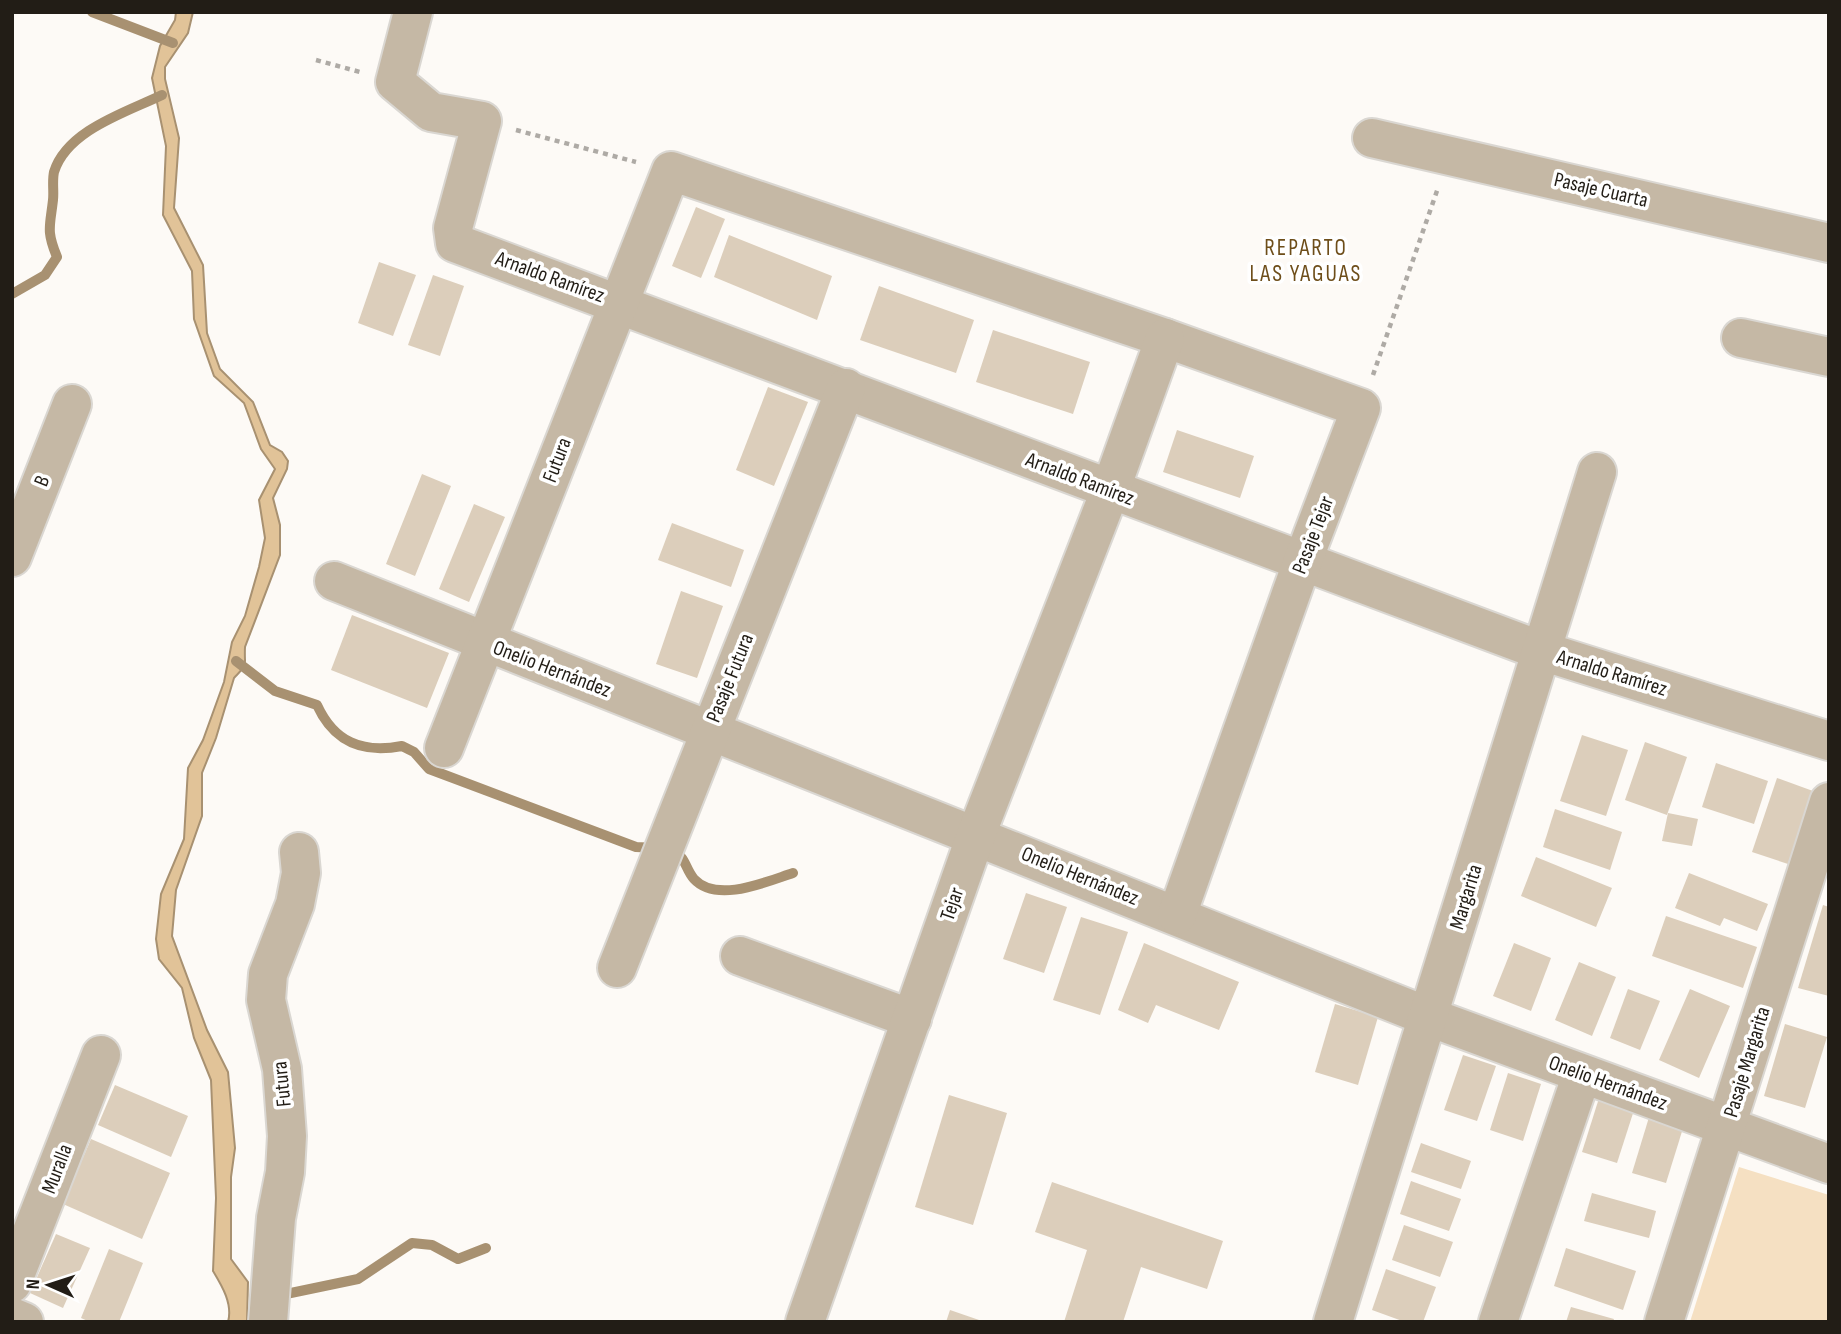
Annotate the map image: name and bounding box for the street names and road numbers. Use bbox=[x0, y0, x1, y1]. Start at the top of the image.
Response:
street label: Pasaje Cuarta bbox=[1552, 167, 1650, 213]
street label: Arnaldo Ramírez bbox=[491, 245, 608, 308]
street label: Futura bbox=[537, 434, 577, 486]
street label: Arnaldo Ramírez bbox=[1021, 447, 1138, 511]
street label: B bbox=[29, 472, 55, 490]
street label: Pasaje Tejar bbox=[1287, 493, 1339, 577]
street label: Pasaje Futura bbox=[701, 630, 759, 726]
street label: Onelio Hernández bbox=[490, 635, 615, 703]
street label: Arnaldo Ramírez bbox=[1553, 644, 1670, 702]
street label: Onelio Hernández bbox=[1018, 841, 1143, 911]
street label: Margarita bbox=[1444, 862, 1488, 932]
street label: Tejar bbox=[935, 884, 969, 924]
street label: Pasaje Margarita bbox=[1718, 1004, 1776, 1120]
street label: Onelio Hernández bbox=[1545, 1050, 1671, 1116]
street label: Futura bbox=[267, 1060, 297, 1108]
street label: Muralla bbox=[36, 1141, 78, 1197]

